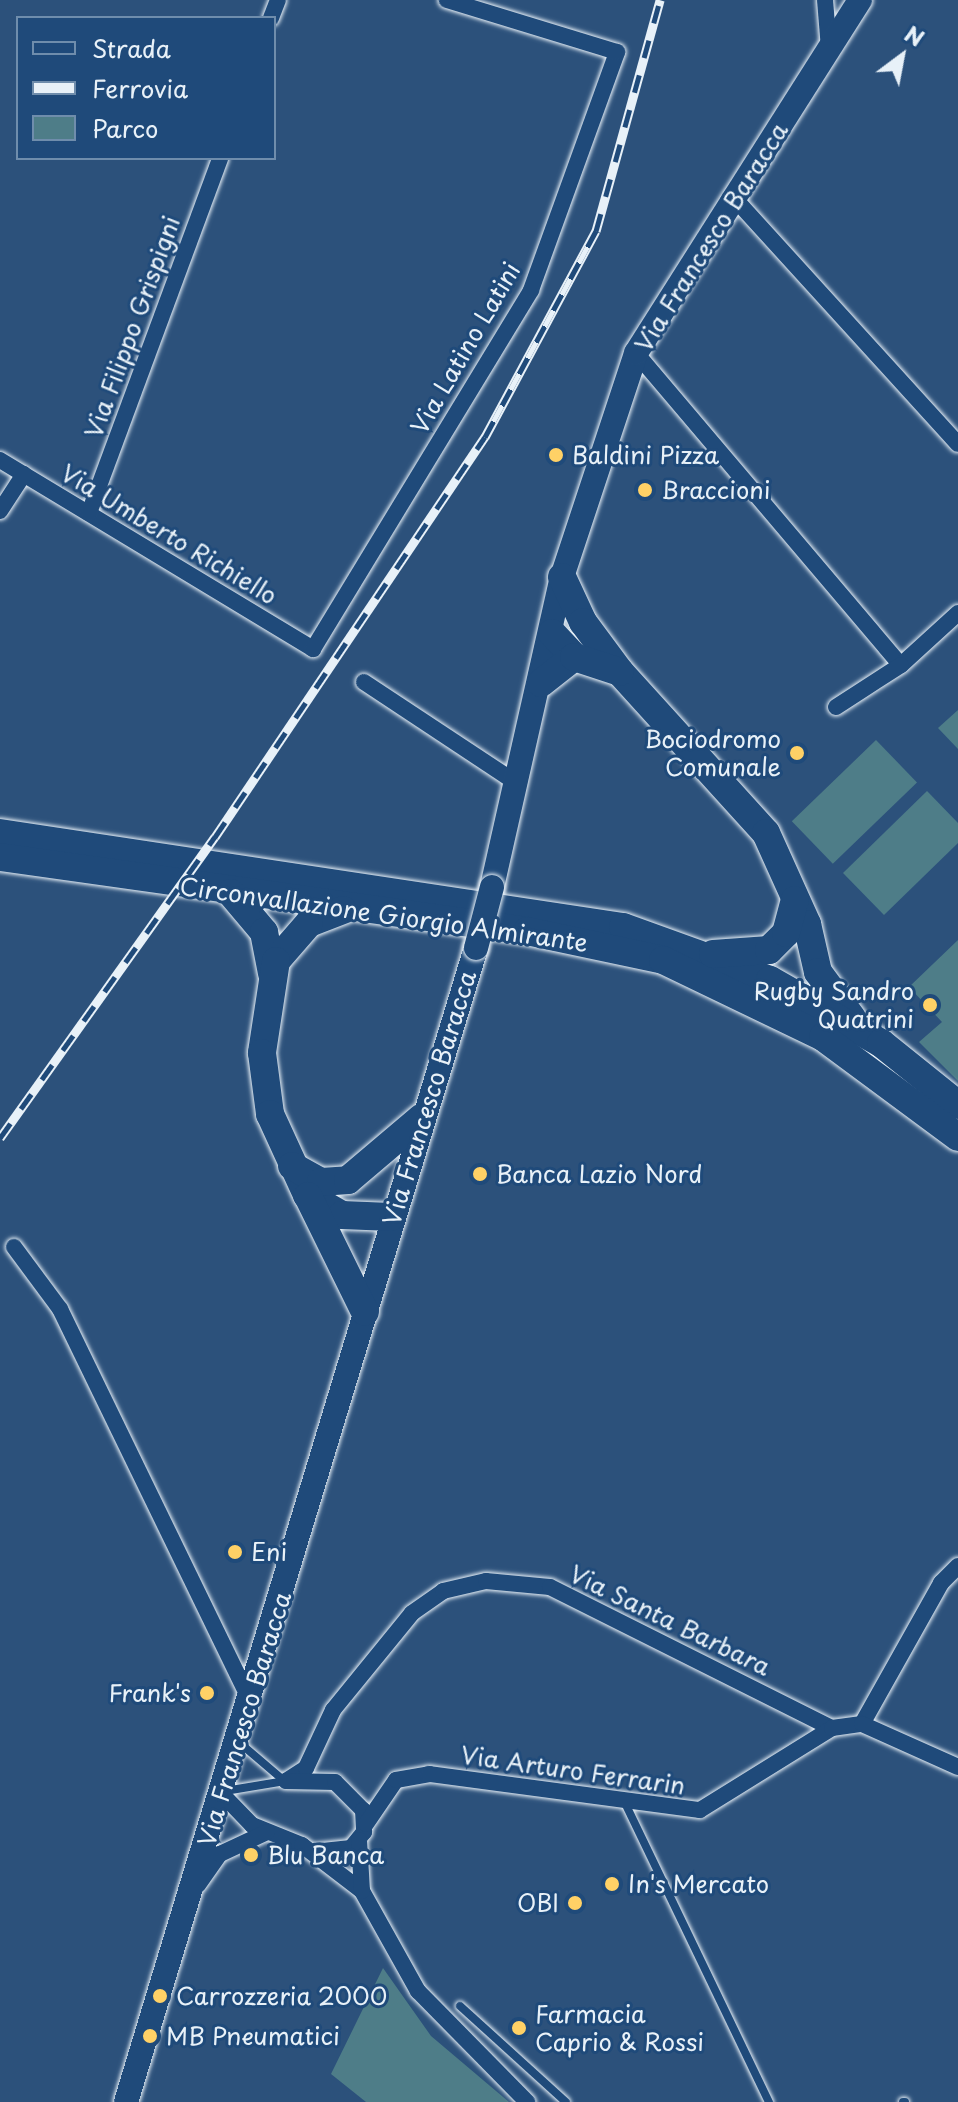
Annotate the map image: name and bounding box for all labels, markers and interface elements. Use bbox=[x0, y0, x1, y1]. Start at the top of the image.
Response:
legend bbox=[16, 16, 276, 160]
north arrow bbox=[862, 16, 942, 96]
text: N bbox=[899, 17, 931, 54]
text: Strada bbox=[92, 30, 171, 66]
text: Ferrovia bbox=[92, 70, 188, 106]
text: Parco bbox=[92, 110, 158, 146]
street label: Via Francesco Baracca bbox=[629, 117, 793, 357]
street label: Via Filippo Grispigni bbox=[79, 213, 185, 441]
street label: Via Latino Latini bbox=[405, 258, 525, 438]
place label: Baldini Pizza bbox=[572, 441, 718, 469]
marker: Baldini Pizza bbox=[547, 446, 565, 464]
street label: Via Umberto Richiello bbox=[56, 458, 282, 610]
place label: Braccioni bbox=[661, 476, 770, 504]
marker: Braccioni bbox=[636, 481, 654, 499]
place label: Bociodromo Comunale bbox=[644, 725, 781, 781]
marker: Bociodromo Comunale bbox=[788, 744, 806, 762]
street label: Circonvallazione Giorgio Almirante bbox=[178, 871, 590, 957]
street label: Via Francesco Baracca bbox=[377, 967, 481, 1229]
place label: Rugby Sandro Quatrini bbox=[753, 977, 914, 1033]
marker: Rugby Sandro Quatrini bbox=[921, 996, 939, 1014]
place label: Banca Lazio Nord bbox=[496, 1160, 702, 1188]
marker: Banca Lazio Nord bbox=[471, 1165, 489, 1183]
place label: Eni bbox=[251, 1538, 287, 1566]
marker: Eni bbox=[226, 1543, 244, 1561]
street label: Via Santa Barbara bbox=[566, 1559, 774, 1681]
street label: Via Francesco Baracca bbox=[192, 1588, 296, 1850]
place label: Frank's bbox=[108, 1679, 191, 1707]
marker: Frank's bbox=[198, 1684, 216, 1702]
street label: Via Arturo Ferrarin bbox=[459, 1740, 687, 1800]
place label: Blu Banca bbox=[267, 1841, 384, 1869]
marker: Blu Banca bbox=[242, 1846, 260, 1864]
place label: In's Mercato bbox=[628, 1870, 771, 1898]
marker: In's Mercato bbox=[603, 1875, 621, 1893]
place label: OBI bbox=[517, 1889, 559, 1917]
marker: OBI bbox=[566, 1894, 584, 1912]
place label: Carrozzeria 2000 bbox=[176, 1982, 389, 2010]
marker: Carrozzeria 2000 bbox=[151, 1987, 169, 2005]
place label: Farmacia Caprio & Rossi bbox=[535, 2000, 704, 2056]
marker: Farmacia Caprio & Rossi bbox=[510, 2019, 528, 2037]
place label: MB Pneumatici bbox=[166, 2022, 341, 2050]
marker: MB Pneumatici bbox=[141, 2027, 159, 2045]

